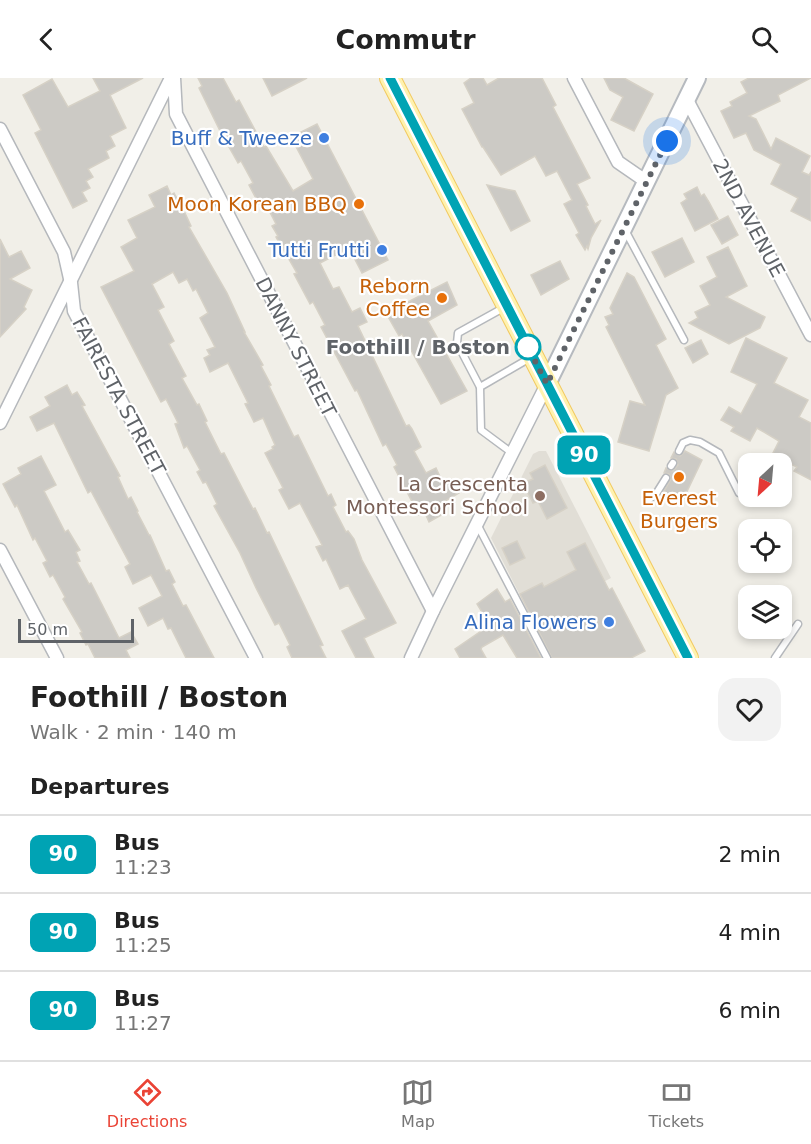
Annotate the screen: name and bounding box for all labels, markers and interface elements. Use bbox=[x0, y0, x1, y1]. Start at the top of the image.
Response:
icon: back bbox=[30, 23, 63, 56]
icon: search bbox=[748, 23, 781, 56]
text: Commutr bbox=[335, 24, 476, 55]
place label: Buff & Tweeze bbox=[171, 126, 312, 150]
your location bbox=[652, 126, 682, 156]
marker: Buff & Tweeze bbox=[317, 131, 331, 145]
street label: 2ND AVENUE bbox=[708, 155, 790, 281]
place label: Moon Korean BBQ bbox=[167, 192, 347, 216]
marker: Moon Korean BBQ bbox=[352, 197, 366, 211]
place label: Tutti Frutti bbox=[267, 238, 370, 262]
marker: Tutti Frutti bbox=[375, 243, 389, 257]
street label: DANNY STREET bbox=[250, 273, 342, 422]
place label: Reborn Coffee bbox=[359, 274, 430, 321]
marker: Reborn Coffee bbox=[435, 291, 449, 305]
street label: FAIRESTA STREET bbox=[67, 313, 171, 480]
marker: Foothill / Boston bbox=[515, 334, 541, 360]
place label: Foothill / Boston bbox=[326, 335, 510, 359]
line badge: 90 bbox=[557, 436, 611, 475]
text: 90 bbox=[569, 443, 599, 467]
north arrow bbox=[738, 453, 792, 507]
map controls bbox=[738, 453, 792, 639]
marker: Everest Burgers bbox=[672, 470, 686, 484]
place label: La Crescenta Montessori School bbox=[346, 472, 528, 519]
place label: Everest Burgers bbox=[640, 486, 718, 533]
marker: La Crescenta Montessori School bbox=[533, 489, 547, 503]
button: locate bbox=[738, 519, 792, 573]
button: layers bbox=[738, 585, 792, 639]
place label: Alina Flowers bbox=[464, 610, 597, 634]
marker: Alina Flowers bbox=[602, 615, 616, 629]
scale bar bbox=[18, 616, 134, 644]
text: 50 m bbox=[27, 620, 68, 639]
button: heart bbox=[718, 678, 781, 741]
text: Foothill / Boston bbox=[30, 681, 288, 714]
text: Walk · 2 min · 140 m bbox=[30, 720, 237, 744]
text: Departures bbox=[30, 774, 170, 799]
text: Bus bbox=[114, 830, 160, 855]
text: 90 bbox=[48, 842, 78, 866]
text: 2 min bbox=[719, 842, 781, 867]
text: 11:23 bbox=[114, 855, 172, 879]
text: Bus bbox=[114, 908, 160, 933]
text: 90 bbox=[48, 920, 78, 944]
text: 4 min bbox=[719, 920, 781, 945]
text: 11:25 bbox=[114, 933, 172, 957]
text: Bus bbox=[114, 986, 160, 1011]
text: 90 bbox=[48, 998, 78, 1022]
text: 6 min bbox=[719, 998, 781, 1023]
text: 11:27 bbox=[114, 1011, 172, 1035]
tab: Directions bbox=[107, 1076, 187, 1131]
tab: Map bbox=[401, 1076, 435, 1131]
tab: Tickets bbox=[648, 1076, 704, 1131]

